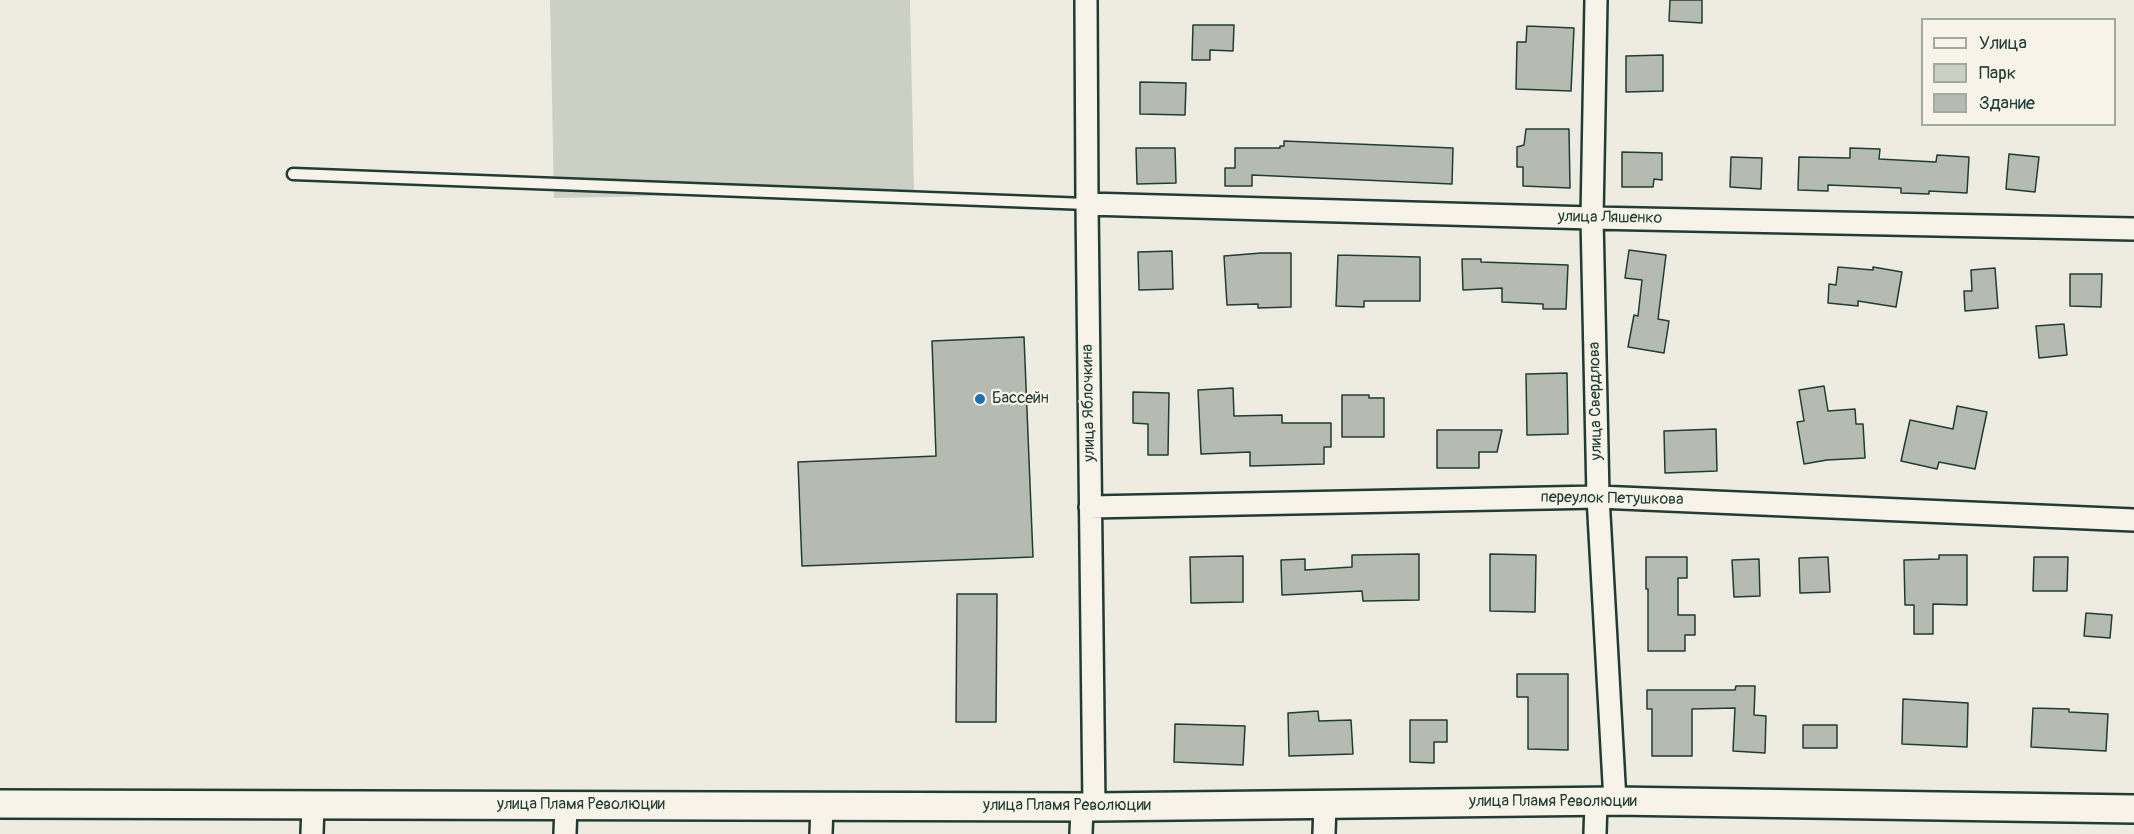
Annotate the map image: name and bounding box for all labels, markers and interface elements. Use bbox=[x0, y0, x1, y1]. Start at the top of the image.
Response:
legend bbox=[1921, 18, 2116, 126]
text: Улица bbox=[1979, 32, 2027, 55]
text: Парк bbox=[1979, 62, 2016, 85]
text: Здание bbox=[1979, 92, 2035, 115]
street label: улица Ляшенко bbox=[1558, 207, 1662, 229]
street label: улица Свердлова bbox=[1585, 342, 1607, 460]
street label: улица Яблочкина bbox=[1078, 344, 1100, 462]
place label: Бассейн bbox=[992, 389, 1049, 409]
marker: Бассейн bbox=[973, 392, 987, 406]
street label: переулок Петушкова bbox=[1540, 488, 1684, 510]
street label: улица Пламя Революции bbox=[1469, 792, 1637, 812]
street label: улица Пламя Революции bbox=[497, 795, 665, 815]
street label: улица Пламя Революции bbox=[983, 796, 1151, 816]

